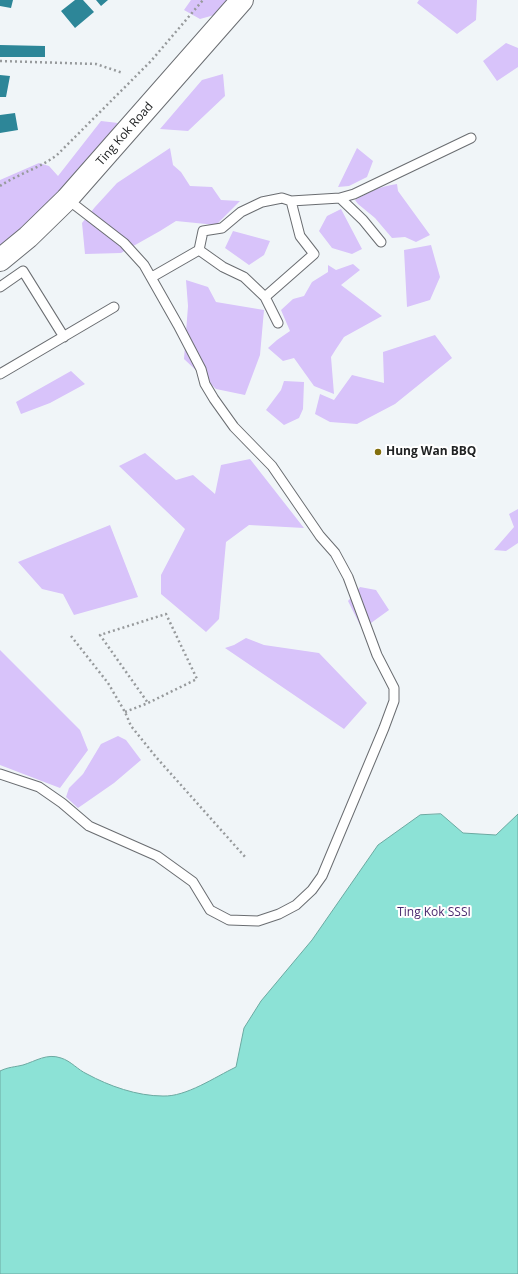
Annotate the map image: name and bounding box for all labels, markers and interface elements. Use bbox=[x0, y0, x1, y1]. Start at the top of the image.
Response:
street label: Ting Kok Road bbox=[94, 99, 156, 169]
place label: Hung Wan BBQ bbox=[386, 445, 476, 459]
marker: Hung Wan BBQ bbox=[373, 447, 383, 457]
park label: Ting Kok SSSI bbox=[397, 906, 471, 920]

